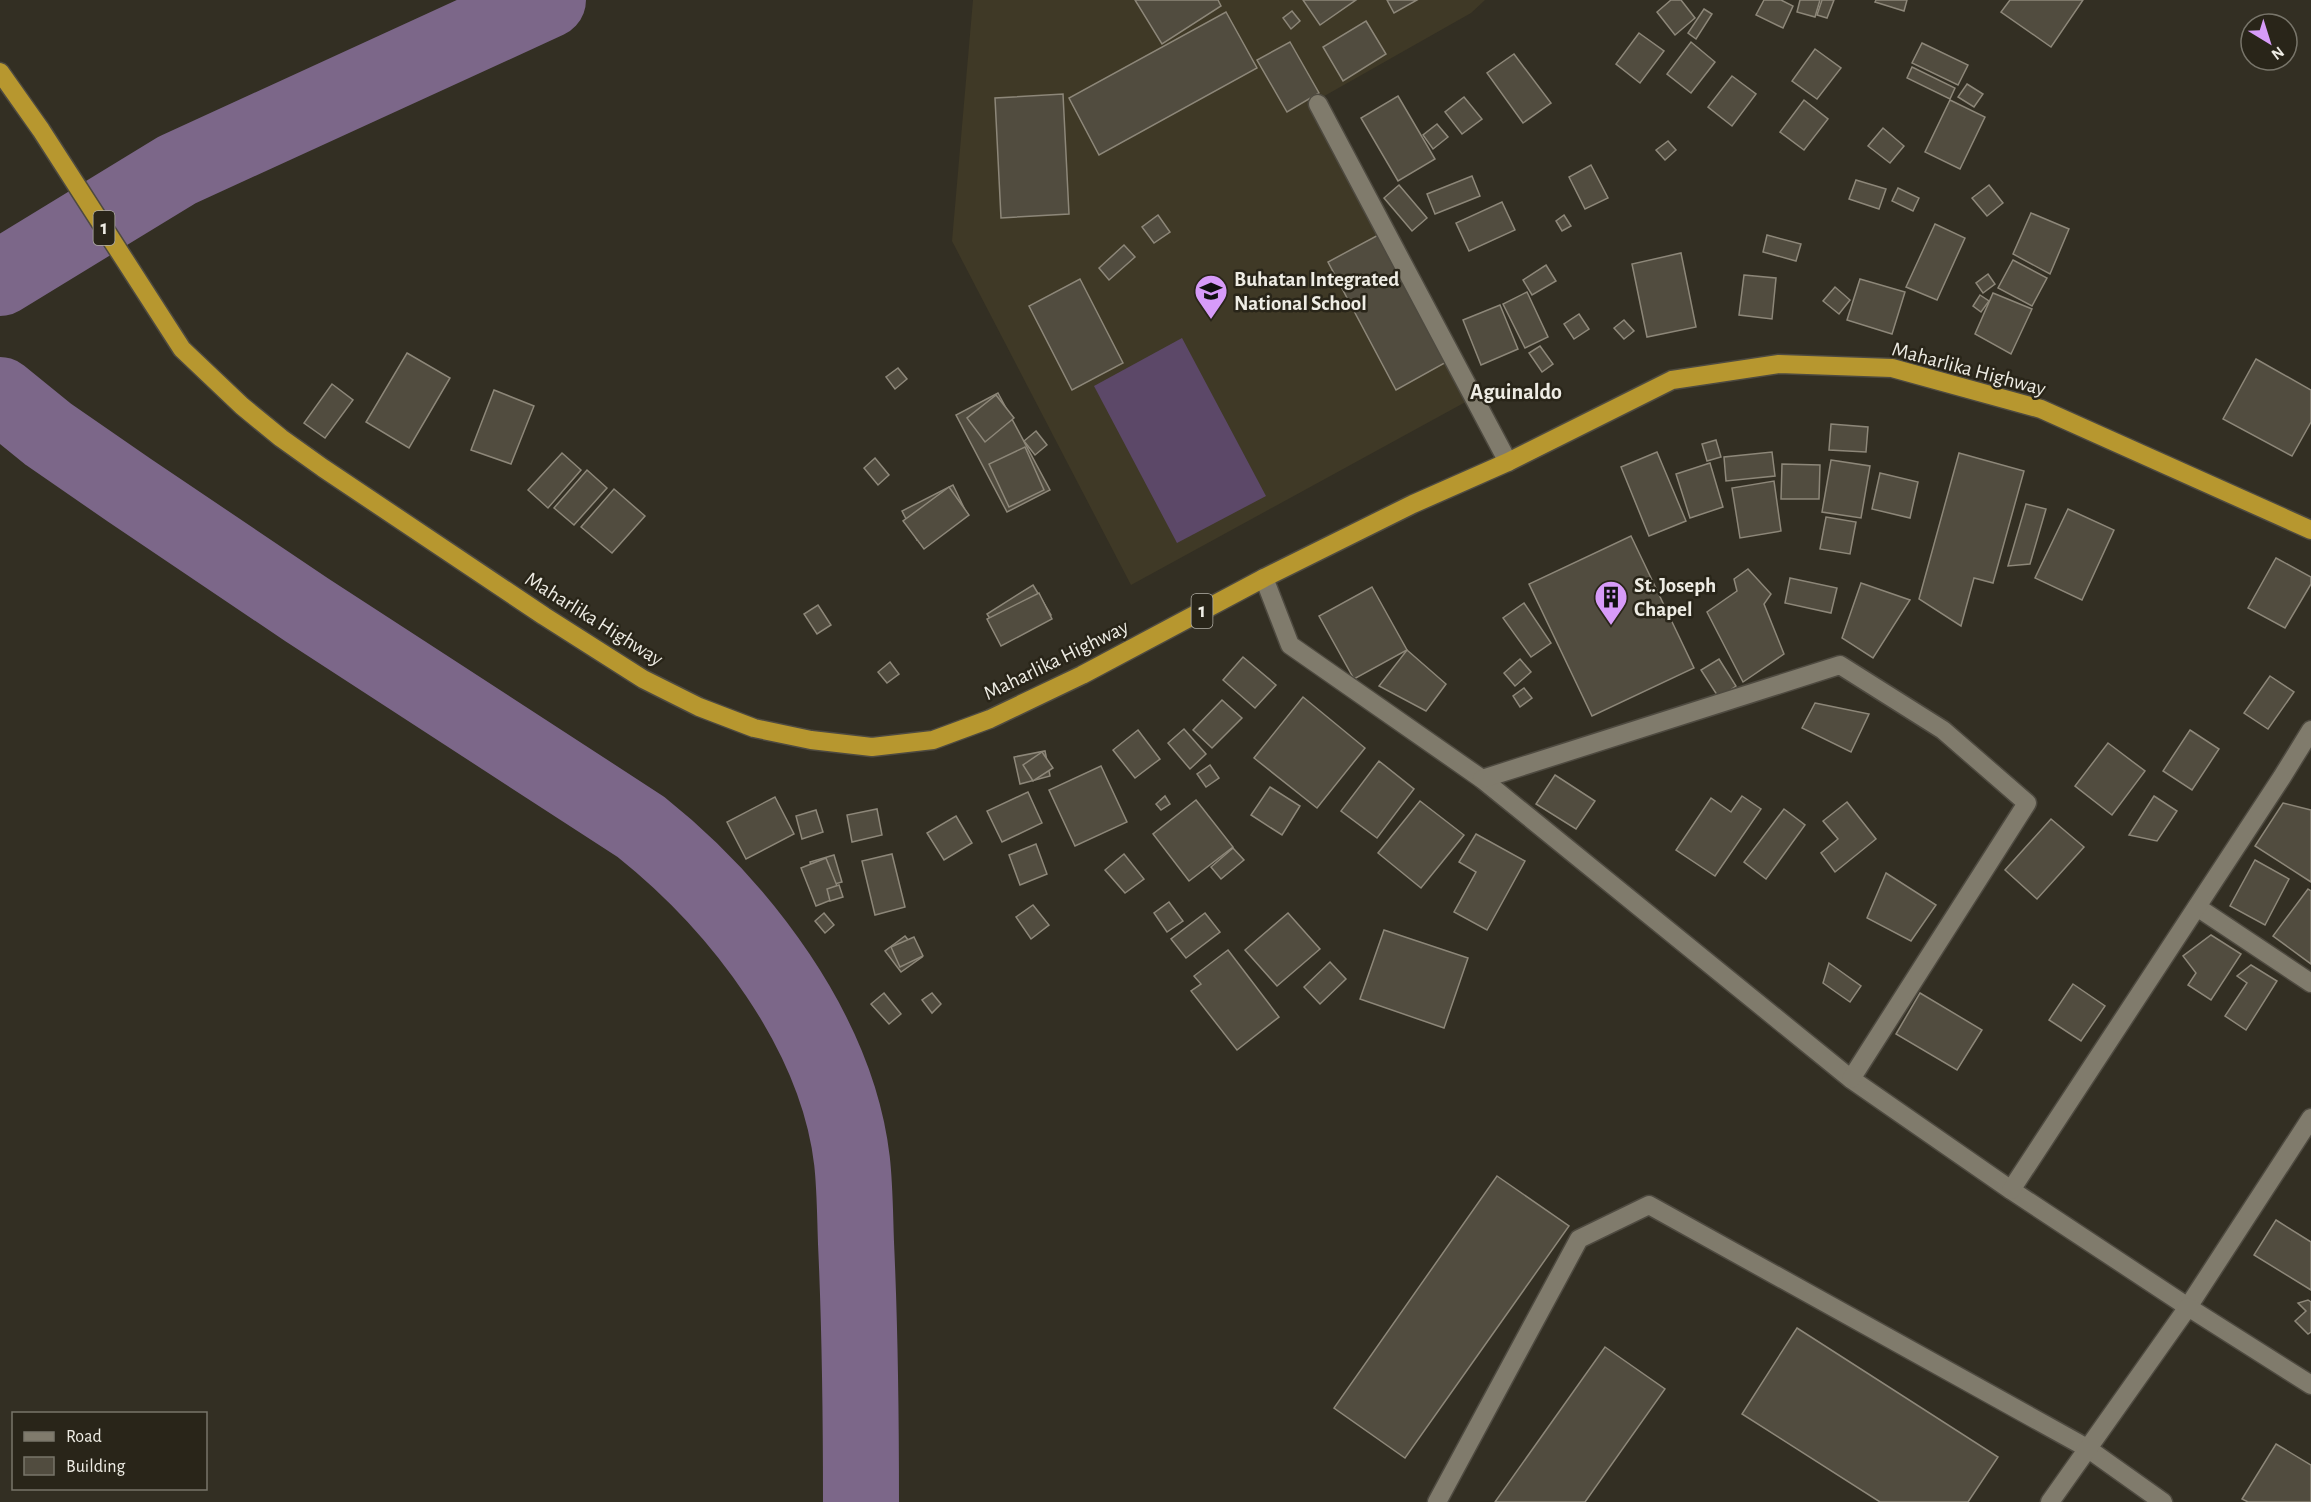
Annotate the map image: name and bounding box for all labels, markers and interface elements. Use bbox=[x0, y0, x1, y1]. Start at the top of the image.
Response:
north arrow bbox=[2239, 12, 2299, 72]
text: N bbox=[2268, 43, 2287, 63]
road number: 1 bbox=[94, 211, 114, 245]
place label: Buhatan Integrated National School bbox=[1234, 269, 1399, 314]
school or university icon: Buhatan Integrated National School bbox=[1193, 273, 1229, 320]
street label: Maharlika Highway bbox=[1890, 338, 2048, 400]
district label: Aguinaldo bbox=[1470, 381, 1562, 403]
street label: Maharlika Highway bbox=[521, 568, 667, 670]
place label: St. Joseph Chapel bbox=[1634, 575, 1716, 620]
building icon: St. Joseph Chapel bbox=[1593, 579, 1629, 626]
road number: 1 bbox=[1192, 594, 1212, 628]
street label: Maharlika Highway bbox=[980, 616, 1132, 704]
legend bbox=[12, 1412, 207, 1490]
text: Road bbox=[66, 1428, 102, 1446]
text: Building bbox=[66, 1458, 126, 1476]

